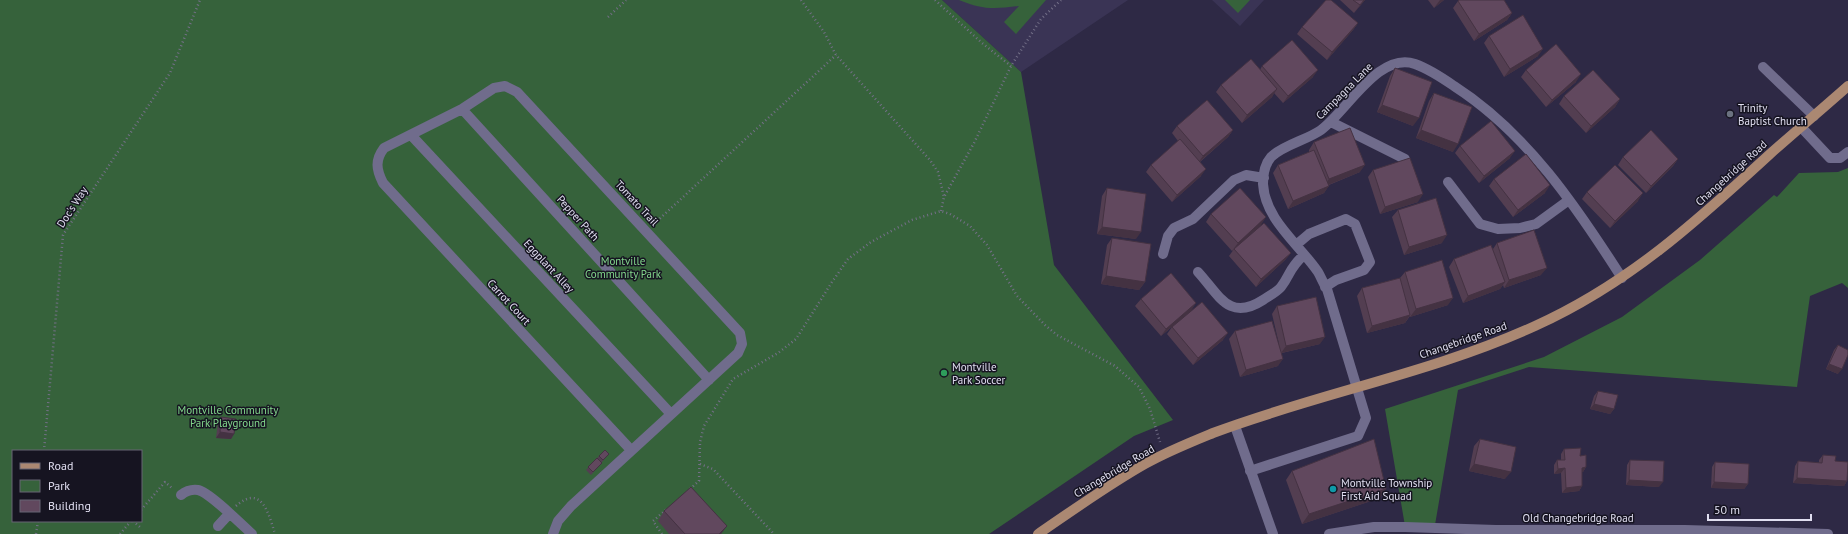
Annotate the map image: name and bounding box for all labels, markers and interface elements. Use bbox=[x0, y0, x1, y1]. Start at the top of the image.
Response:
street label: Campagna Lane bbox=[1313, 59, 1376, 122]
place label: Trinity Baptist Church bbox=[1738, 101, 1807, 128]
marker: Trinity Baptist Church bbox=[1725, 109, 1735, 119]
street label: Changebridge Road bbox=[1692, 137, 1770, 209]
street label: Tomato Trail bbox=[612, 177, 662, 229]
street label: Doc's Way bbox=[54, 183, 91, 230]
street label: Pepper Path bbox=[554, 192, 602, 244]
street label: Eggplant Alley bbox=[521, 236, 578, 296]
park label: Montville Community Park bbox=[585, 254, 662, 281]
street label: Carrot Court bbox=[484, 276, 534, 328]
street label: Changebridge Road bbox=[1417, 318, 1509, 362]
place label: Montville Park Soccer bbox=[952, 360, 1006, 387]
marker: Montville Park Soccer bbox=[939, 368, 949, 378]
park label: Montville Community Park Playground bbox=[178, 403, 279, 430]
street label: Changebridge Road bbox=[1071, 441, 1157, 501]
legend bbox=[12, 450, 142, 522]
text: Road bbox=[48, 458, 73, 473]
place label: Montville Township First Aid Squad bbox=[1341, 476, 1432, 503]
text: Park bbox=[48, 478, 70, 493]
marker: Montville Township First Aid Squad bbox=[1328, 484, 1338, 494]
scale bar bbox=[1708, 496, 1811, 522]
text: Building bbox=[48, 498, 91, 513]
text: 50 m bbox=[1714, 502, 1740, 517]
street label: Old Changebridge Road bbox=[1522, 511, 1634, 525]

